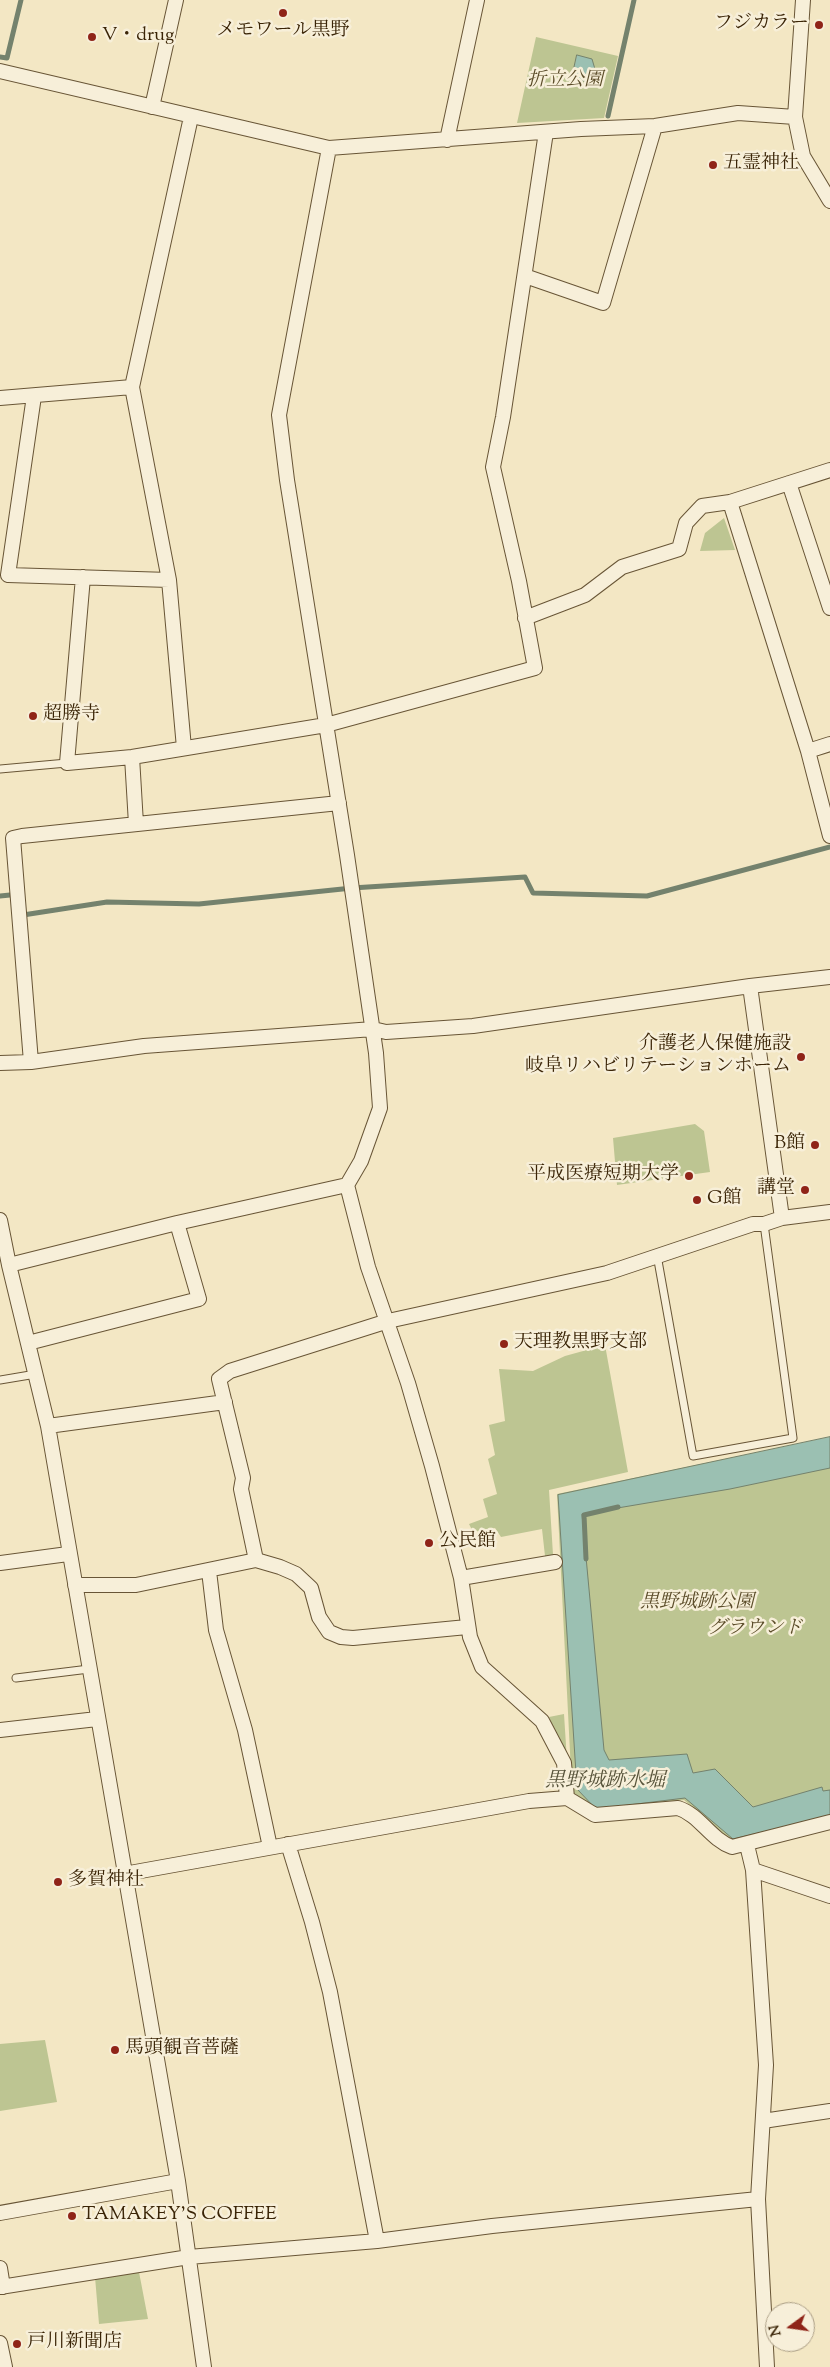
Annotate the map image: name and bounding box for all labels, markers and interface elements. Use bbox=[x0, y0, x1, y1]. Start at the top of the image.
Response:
marker: メモワール黒野 bbox=[277, 7, 289, 19]
place label: フジカラー bbox=[714, 14, 809, 36]
marker: フジカラー bbox=[813, 19, 825, 31]
place label: メモワール黒野 bbox=[217, 21, 349, 43]
place label: V・drug bbox=[102, 26, 174, 48]
marker: V・drug bbox=[86, 31, 98, 43]
park label: 折立公園 bbox=[527, 71, 603, 93]
place label: 五霊神社 bbox=[723, 154, 799, 176]
marker: 五霊神社 bbox=[707, 159, 719, 171]
place label: 超勝寺 bbox=[43, 705, 100, 727]
marker: 超勝寺 bbox=[27, 710, 39, 722]
place label: 介護老人保健施設 岐阜リハビリテーションホーム bbox=[525, 1035, 791, 1079]
marker: 介護老人保健施設 岐阜リハビリテーションホーム bbox=[795, 1051, 807, 1063]
place label: B館 bbox=[774, 1134, 805, 1156]
marker: B館 bbox=[809, 1139, 821, 1151]
place label: 平成医療短期大学 bbox=[527, 1165, 679, 1187]
marker: 平成医療短期大学 bbox=[683, 1170, 695, 1182]
place label: 講堂 bbox=[757, 1179, 795, 1201]
marker: 講堂 bbox=[799, 1184, 811, 1196]
place label: G館 bbox=[707, 1189, 742, 1211]
marker: G館 bbox=[691, 1194, 703, 1206]
place label: 天理教黒野支部 bbox=[514, 1333, 647, 1355]
marker: 天理教黒野支部 bbox=[498, 1338, 510, 1350]
place label: 公民館 bbox=[439, 1532, 496, 1554]
marker: 公民館 bbox=[423, 1537, 435, 1549]
park label: 黒野城跡公園 bbox=[640, 1593, 754, 1615]
park label: グラウンド bbox=[708, 1619, 802, 1641]
water label: 黒野城跡水堀 bbox=[545, 1771, 665, 1795]
place label: 多賀神社 bbox=[68, 1871, 144, 1893]
marker: 多賀神社 bbox=[52, 1876, 64, 1888]
place label: 馬頭観音菩薩 bbox=[125, 2039, 239, 2061]
marker: 馬頭観音菩薩 bbox=[109, 2044, 121, 2056]
place label: TAMAKEY'S COFFEE bbox=[82, 2205, 277, 2227]
marker: TAMAKEY'S COFFEE bbox=[66, 2210, 78, 2222]
north arrow bbox=[765, 2302, 815, 2352]
text: N bbox=[765, 2323, 787, 2338]
place label: 戸川新聞店 bbox=[27, 2333, 122, 2355]
marker: 戸川新聞店 bbox=[11, 2338, 23, 2350]

